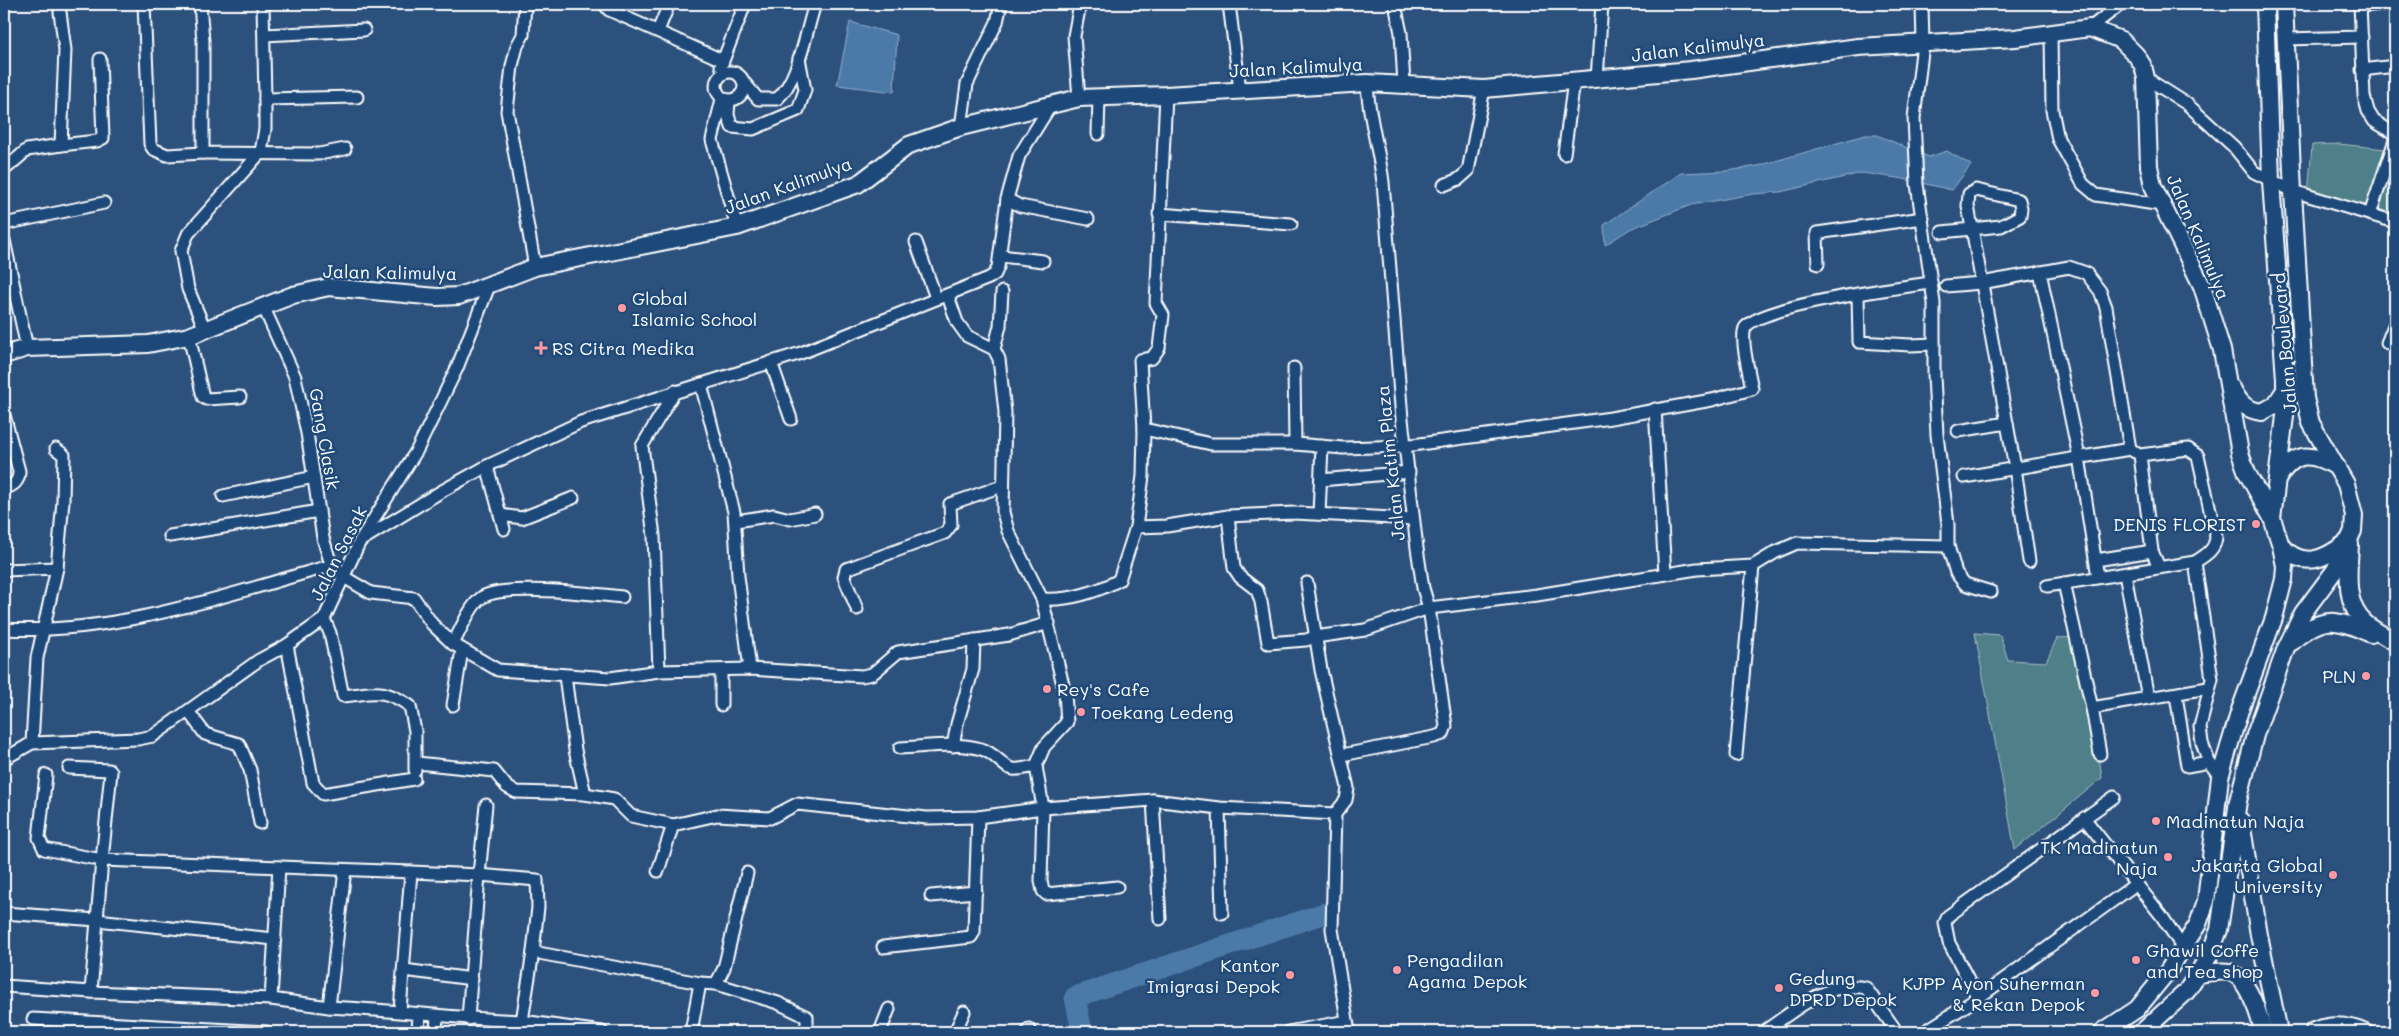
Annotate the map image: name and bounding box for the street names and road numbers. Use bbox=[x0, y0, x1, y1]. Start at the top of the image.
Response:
street label: Jalan Kalimulya bbox=[1630, 27, 1766, 67]
street label: Jalan Kalimulya bbox=[1228, 52, 1364, 82]
street label: Jalan Kalimulya bbox=[721, 151, 855, 219]
street label: Jalan Kalimulya bbox=[2162, 171, 2236, 303]
street label: Jalan Kalimulya bbox=[323, 259, 457, 285]
street label: Jalan Boulevard bbox=[2266, 272, 2302, 414]
street label: Jalan Katim Plaza bbox=[1370, 384, 1410, 542]
street label: Gang Clasik bbox=[304, 386, 346, 492]
street label: Jalan Sasak bbox=[304, 501, 372, 605]

